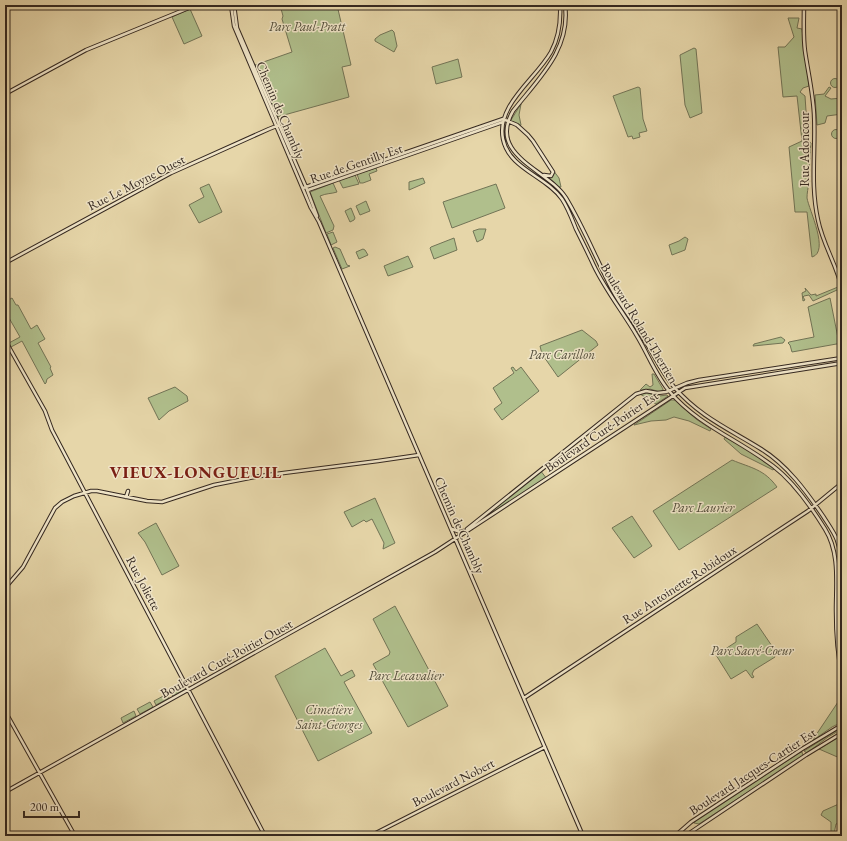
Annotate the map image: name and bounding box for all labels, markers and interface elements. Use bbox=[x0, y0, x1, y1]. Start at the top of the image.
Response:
park label: Parc Paul-Pratt bbox=[269, 18, 347, 35]
street label: Chemin de Chambly bbox=[252, 59, 309, 162]
street label: Rue Adoncour bbox=[796, 111, 813, 187]
street label: Rue de Gentilly Est bbox=[308, 140, 405, 187]
street label: Rue Le Moyne Ouest bbox=[85, 151, 188, 214]
street label: Boulevard Roland-Therrien bbox=[597, 260, 682, 387]
park label: Parc Carillon bbox=[529, 346, 595, 363]
street label: Boulevard Curé-Poirier Est bbox=[541, 387, 661, 476]
district label: VIEUX-LONGUEUIL bbox=[109, 461, 283, 483]
street label: Chemin de Chambly bbox=[431, 474, 489, 577]
park label: Parc Laurier bbox=[672, 499, 735, 516]
street label: Rue Antoinette-Robidoux bbox=[619, 541, 740, 628]
street label: Rue Joliette bbox=[122, 553, 165, 613]
street label: Boulevard Curé-Poirier Ouest bbox=[157, 615, 295, 702]
park label: Parc Sacré-Coeur bbox=[711, 642, 794, 659]
park label: Parc Lecavalier bbox=[368, 667, 445, 684]
park label: Cimetière Saint-Georges bbox=[295, 701, 363, 733]
street label: Boulevard Jacques-Cartier Est bbox=[686, 724, 819, 819]
street label: Boulevard Nobert bbox=[409, 754, 497, 811]
scale bar bbox=[24, 793, 79, 819]
text: 200 m bbox=[30, 799, 60, 815]

